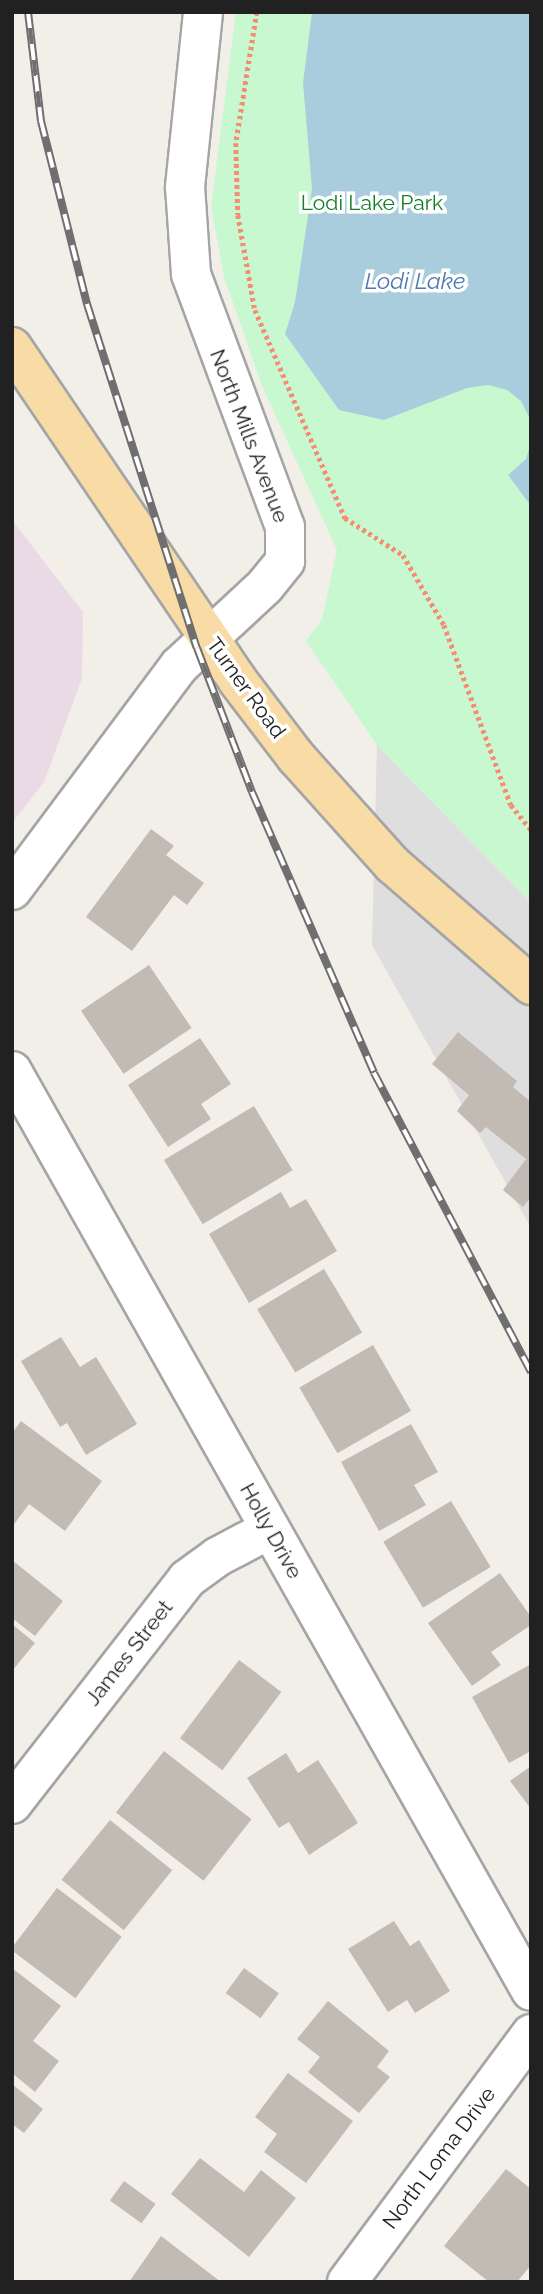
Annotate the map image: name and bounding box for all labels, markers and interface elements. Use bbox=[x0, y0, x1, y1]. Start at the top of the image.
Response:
park label: Lodi Lake Park bbox=[301, 190, 443, 216]
water label: Lodi Lake bbox=[365, 267, 465, 295]
street label: North Mills Avenue bbox=[204, 346, 294, 526]
street label: Turner Road bbox=[201, 633, 291, 743]
street label: Holly Drive bbox=[234, 1479, 308, 1583]
street label: James Street bbox=[80, 1595, 178, 1711]
street label: North Loma Drive bbox=[377, 2082, 501, 2234]

